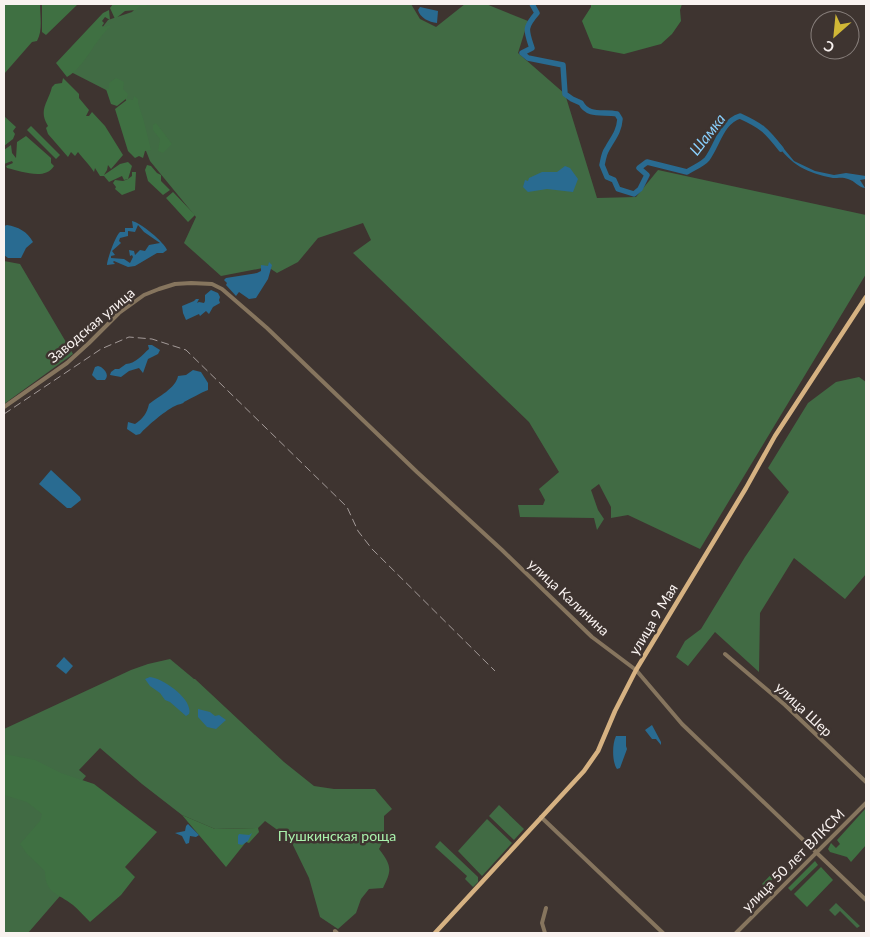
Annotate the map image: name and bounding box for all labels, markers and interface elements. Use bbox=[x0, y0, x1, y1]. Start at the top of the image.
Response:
north arrow bbox=[810, 10, 860, 60]
text: С bbox=[820, 37, 837, 57]
water label: Шамка bbox=[685, 109, 729, 158]
street label: Заводская улица bbox=[44, 284, 138, 366]
street label: улица Калинина bbox=[525, 555, 613, 639]
street label: улица 9 Мая bbox=[625, 580, 681, 658]
street label: улица Шер bbox=[772, 678, 836, 740]
street label: улица 50 лет ВЛКСМ bbox=[738, 805, 848, 915]
park label: Пушкинская роща bbox=[278, 827, 396, 844]

